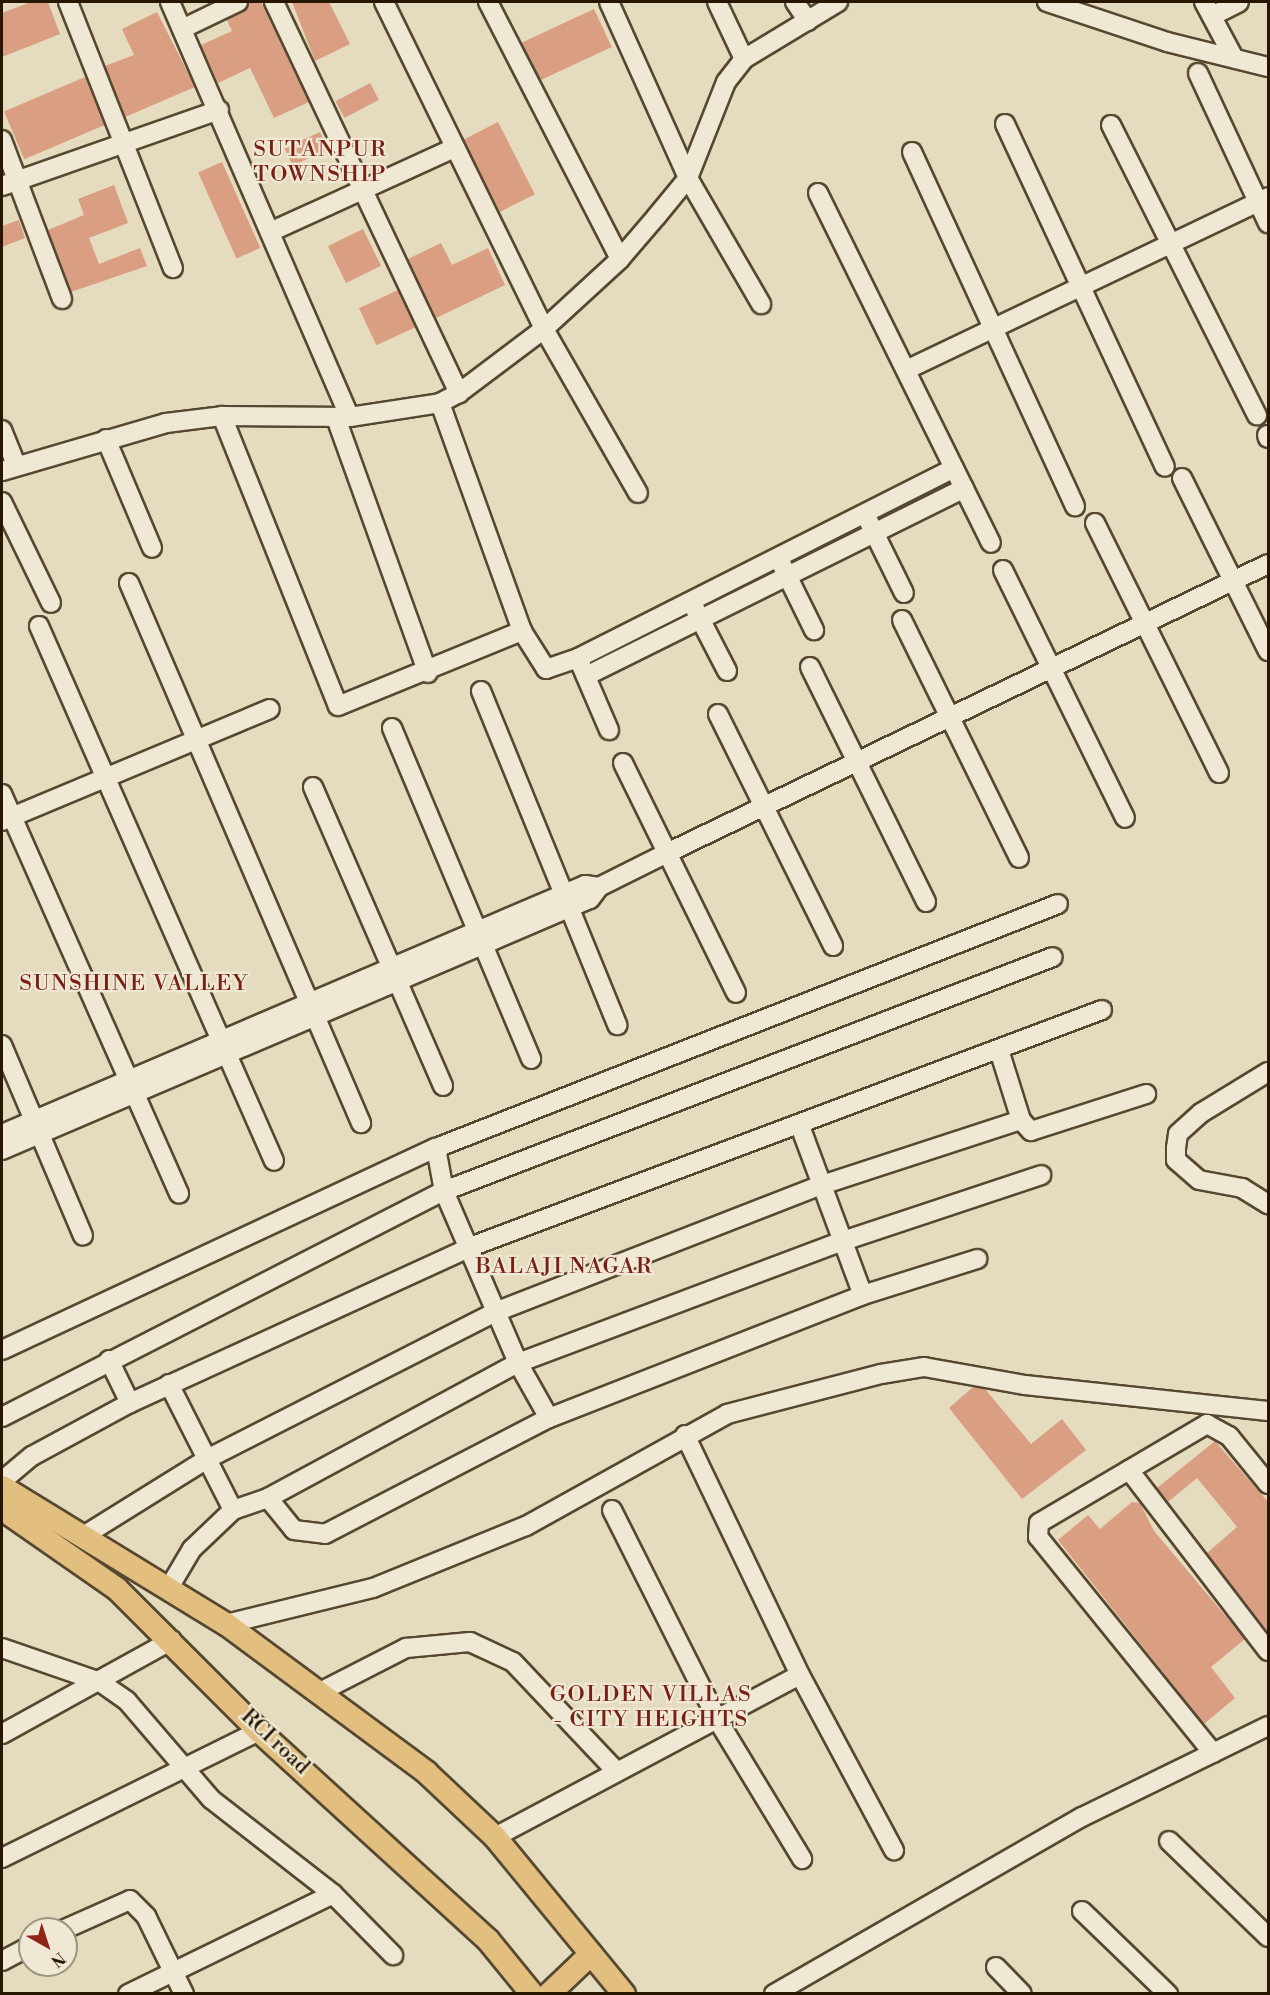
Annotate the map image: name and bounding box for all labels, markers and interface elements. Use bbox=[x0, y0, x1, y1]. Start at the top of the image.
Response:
district label: SUTANPUR TOWNSHIP bbox=[253, 136, 387, 188]
district label: SUNSHINE VALLEY bbox=[19, 971, 249, 997]
district label: BALAJI NAGAR bbox=[475, 1254, 653, 1280]
district label: GOLDEN VILLAS - CITY HEIGHTS bbox=[550, 1681, 752, 1732]
street label: RCI road bbox=[236, 1704, 314, 1780]
north arrow bbox=[18, 1917, 78, 1977]
text: N bbox=[47, 1948, 69, 1971]

